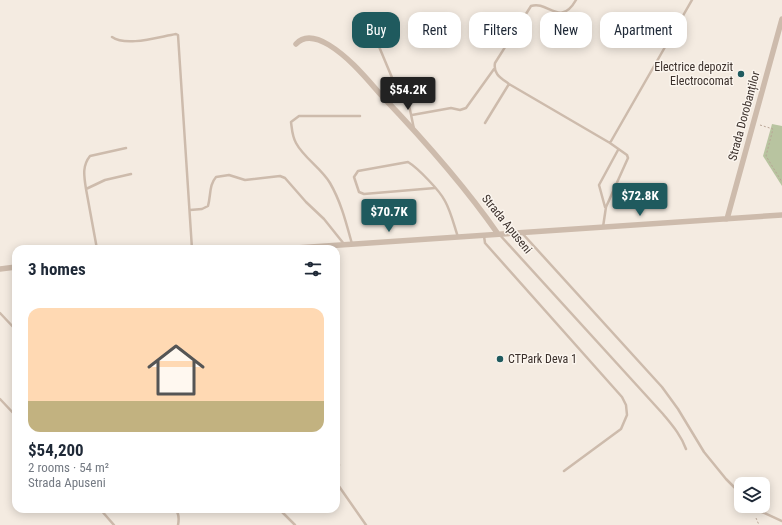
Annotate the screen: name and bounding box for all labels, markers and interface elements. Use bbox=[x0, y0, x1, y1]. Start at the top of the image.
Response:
chip: Buy bbox=[352, 12, 400, 48]
chip: Rent bbox=[408, 12, 461, 48]
chip: Filters bbox=[469, 12, 532, 48]
chip: New bbox=[540, 12, 592, 48]
chip: Apartment bbox=[600, 12, 687, 48]
place label: Electrice depozit Electrocomat bbox=[654, 60, 733, 88]
street label: Strada Dorobanților bbox=[725, 69, 764, 163]
marker: Electrice depozit Electrocomat bbox=[736, 69, 746, 79]
pin: $54.2K bbox=[375, 77, 441, 111]
text: $54.2K bbox=[389, 82, 427, 97]
pin: $72.8K bbox=[607, 183, 673, 217]
text: $72.8K bbox=[621, 188, 659, 203]
street label: Strada Apuseni bbox=[479, 192, 535, 256]
pin: $70.7K bbox=[356, 199, 422, 233]
text: $70.7K bbox=[370, 204, 408, 219]
icon: filters bbox=[302, 258, 324, 280]
text: 3 homes bbox=[28, 259, 86, 279]
icon: home bbox=[140, 334, 212, 406]
place label: CTPark Deva 1 bbox=[508, 352, 577, 366]
marker: CTPark Deva 1 bbox=[495, 354, 505, 364]
text: $54,200 bbox=[28, 440, 84, 460]
text: 2 rooms · 54 m² bbox=[28, 460, 109, 475]
text: Strada Apuseni bbox=[28, 475, 106, 490]
map controls bbox=[734, 477, 770, 513]
button: layers bbox=[734, 477, 770, 513]

